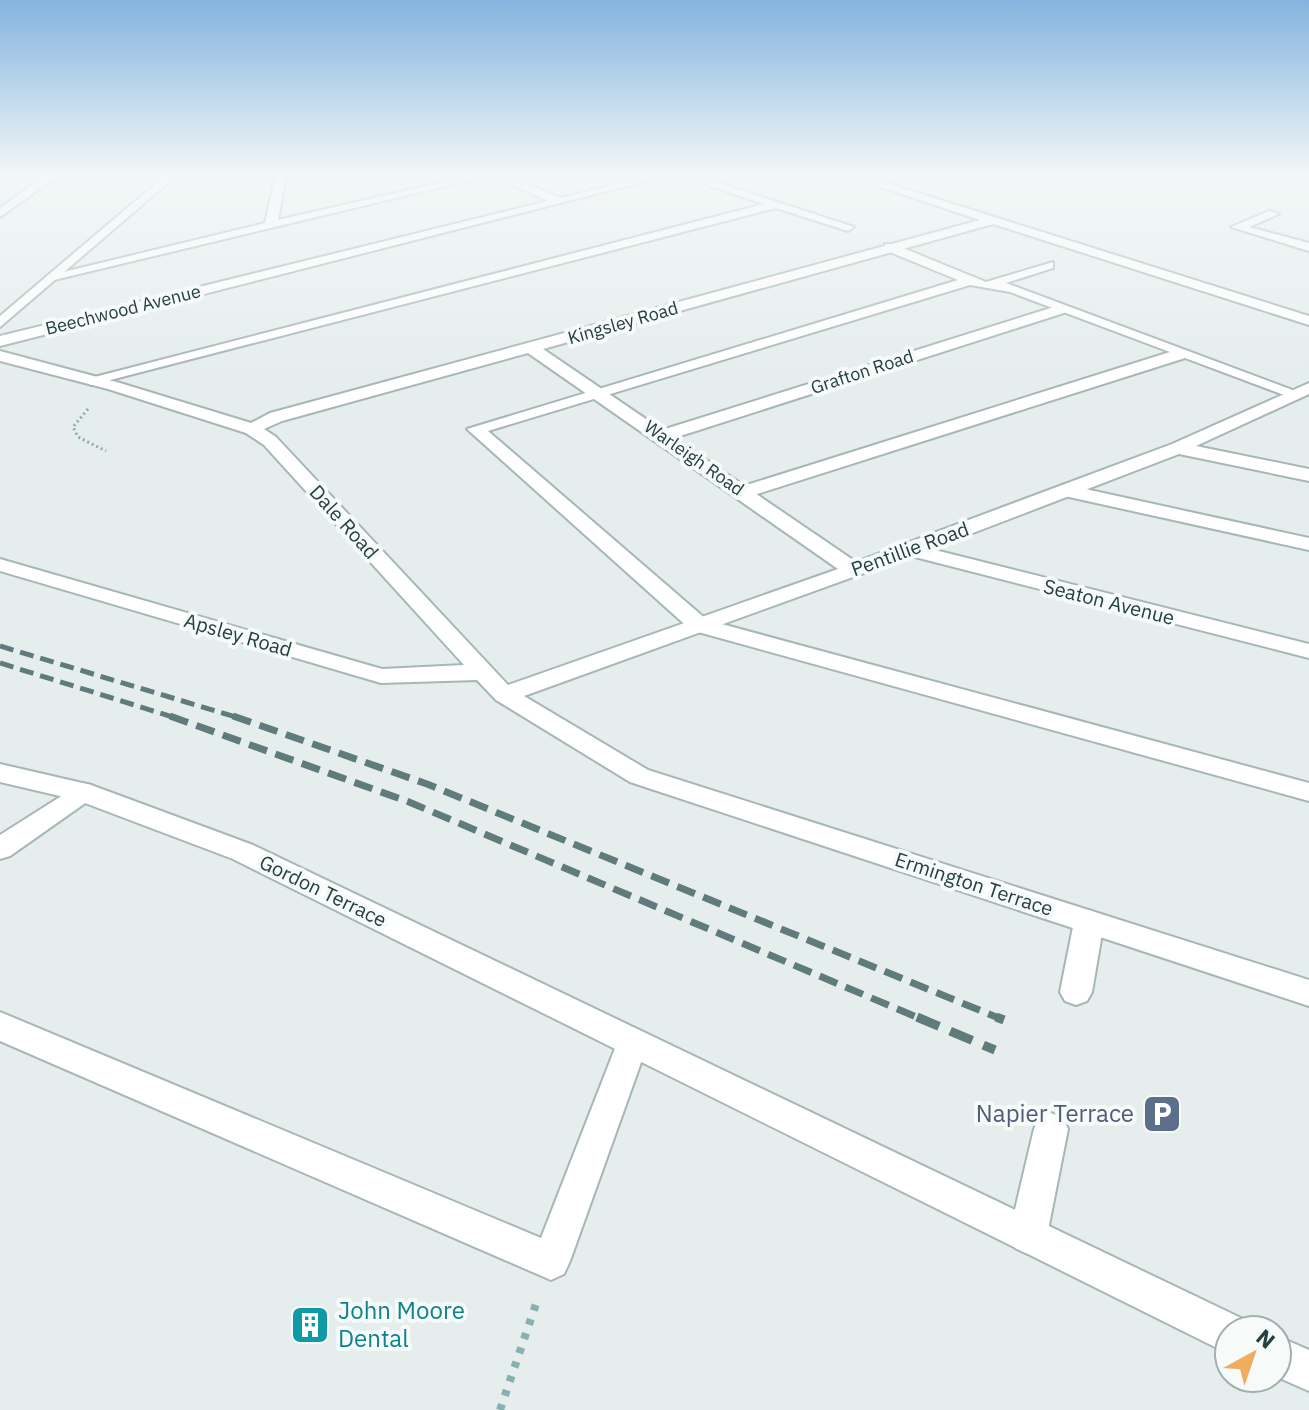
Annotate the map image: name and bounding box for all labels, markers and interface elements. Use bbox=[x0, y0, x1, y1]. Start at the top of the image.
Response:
street label: Beechwood Avenue bbox=[43, 279, 203, 340]
street label: Kingsley Road bbox=[565, 296, 681, 349]
street label: Grafton Road bbox=[808, 344, 916, 399]
street label: Warleigh Road bbox=[640, 415, 749, 500]
street label: Dale Road bbox=[304, 479, 385, 565]
street label: Pentillie Road bbox=[847, 515, 972, 582]
street label: Seaton Avenue bbox=[1041, 572, 1178, 631]
street label: Apsley Road bbox=[181, 606, 295, 663]
street label: Ermington Terrace bbox=[892, 845, 1057, 922]
street label: Gordon Terrace bbox=[255, 848, 391, 933]
parking icon: Napier Terrace bbox=[1141, 1093, 1183, 1135]
place label: Napier Terrace bbox=[976, 1097, 1134, 1129]
place label: John Moore Dental bbox=[338, 1294, 465, 1354]
building icon: John Moore Dental bbox=[289, 1304, 331, 1346]
north arrow bbox=[1213, 1314, 1293, 1394]
text: N bbox=[1251, 1322, 1282, 1355]

